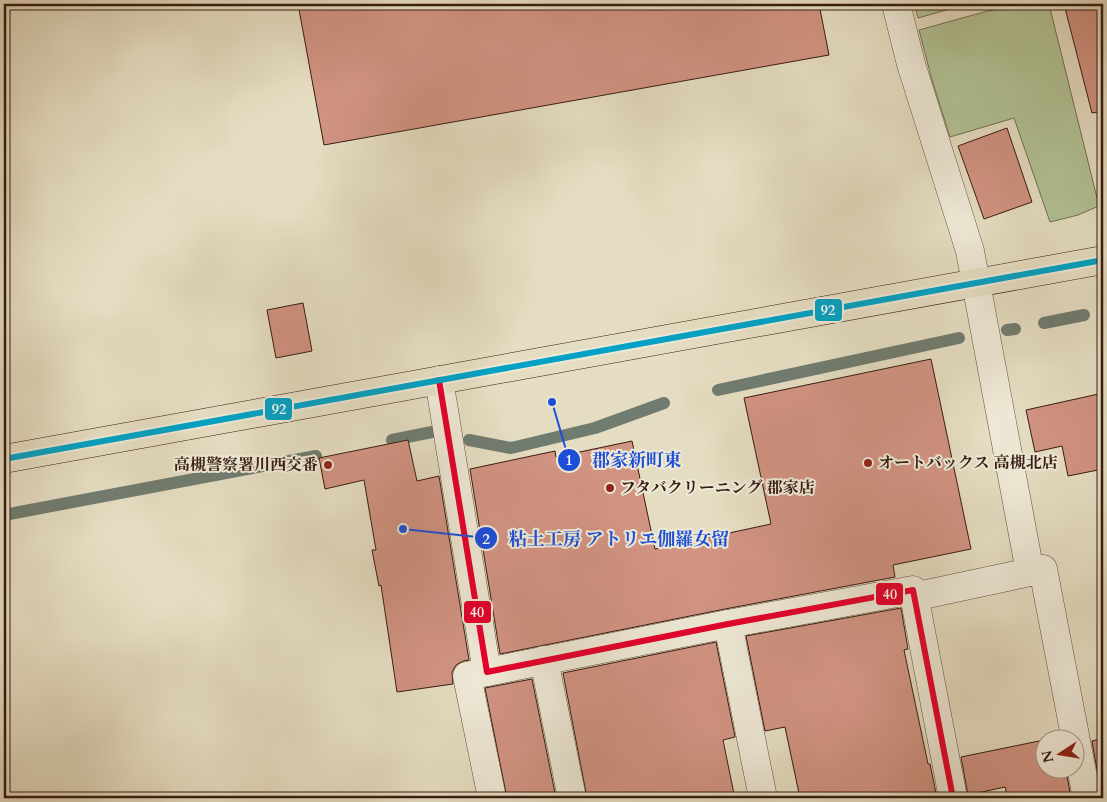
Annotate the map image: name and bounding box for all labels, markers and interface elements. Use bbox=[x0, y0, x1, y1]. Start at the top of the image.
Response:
line badge: 92 bbox=[814, 298, 843, 322]
text: 92 bbox=[821, 301, 835, 320]
line badge: 92 bbox=[264, 397, 293, 421]
text: 92 bbox=[272, 400, 286, 419]
callout: 郡家新町東 bbox=[557, 443, 692, 476]
text: 郡家新町東 bbox=[592, 448, 682, 473]
text: 1 bbox=[565, 450, 573, 470]
place label: オートバックス 高槻北店 bbox=[878, 452, 1058, 474]
place label: 高槻警察署川西交番 bbox=[174, 454, 318, 476]
marker: オートバックス 高槻北店 bbox=[862, 457, 874, 469]
marker: 高槻警察署川西交番 bbox=[322, 459, 334, 471]
place label: フタバクリーニング 郡家店 bbox=[620, 477, 815, 499]
marker: フタバクリーニング 郡家店 bbox=[604, 482, 616, 494]
callout: 粘土工房 アトリエ伽羅女留 bbox=[474, 522, 739, 555]
text: 粘土工房 アトリエ伽羅女留 bbox=[509, 527, 729, 552]
text: 2 bbox=[482, 529, 490, 549]
line badge: 40 bbox=[875, 582, 904, 606]
text: 40 bbox=[883, 585, 897, 604]
line badge: 40 bbox=[463, 600, 492, 624]
text: 40 bbox=[470, 603, 484, 622]
north arrow bbox=[1034, 730, 1084, 780]
text: N bbox=[1037, 749, 1058, 765]

